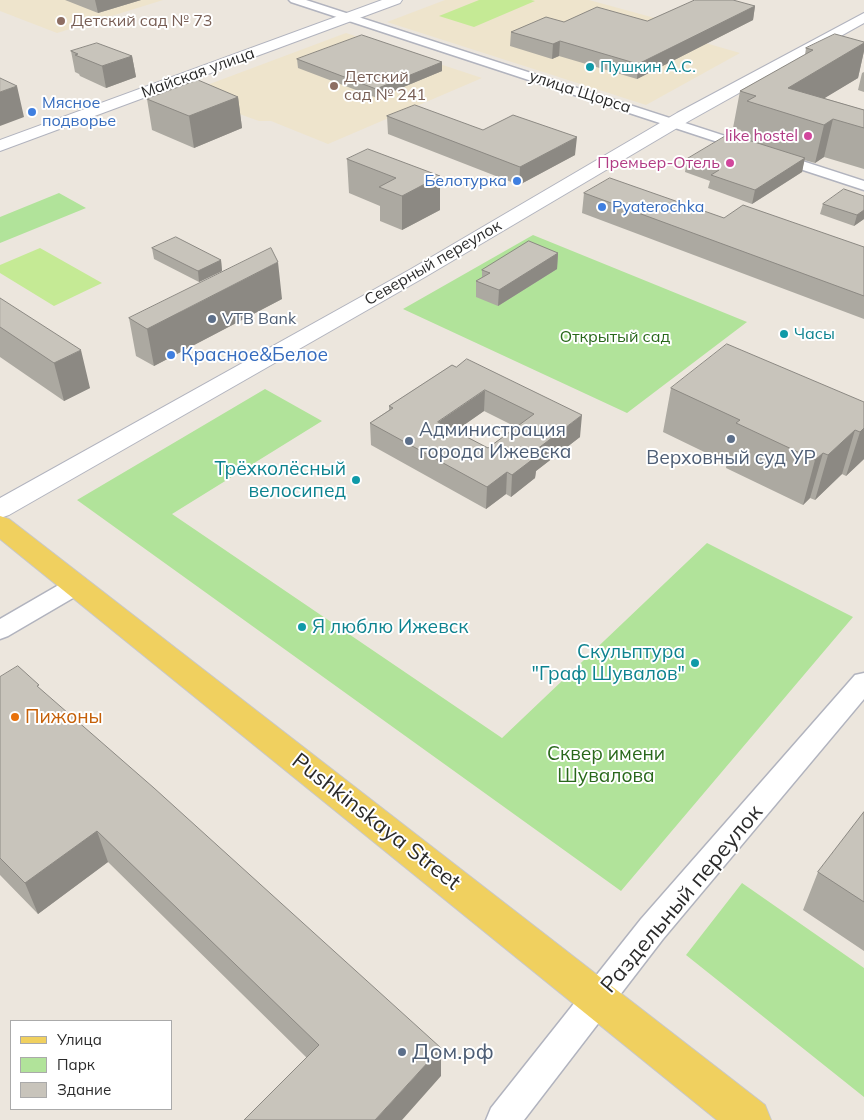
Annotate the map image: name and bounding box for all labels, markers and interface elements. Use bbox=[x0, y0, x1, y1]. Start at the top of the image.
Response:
place label: Детский сад № 73 bbox=[71, 11, 212, 31]
marker: Детский сад № 73 bbox=[55, 15, 67, 27]
street label: Майская улица bbox=[139, 44, 257, 102]
place label: Пушкин А.С. bbox=[600, 57, 696, 77]
marker: Пушкин А.С. bbox=[584, 61, 596, 73]
place label: Детский сад № 241 bbox=[344, 67, 426, 105]
street label: улица Щорса bbox=[527, 67, 633, 117]
marker: Детский сад № 241 bbox=[328, 80, 340, 92]
place label: Мясное подворье bbox=[42, 93, 116, 131]
marker: Мясное подворье bbox=[26, 106, 38, 118]
place label: like hostel bbox=[725, 126, 798, 146]
marker: like hostel bbox=[802, 130, 814, 142]
place label: Премьер-Отель bbox=[597, 153, 720, 173]
marker: Премьер-Отель bbox=[724, 157, 736, 169]
place label: Белотурка bbox=[425, 171, 507, 191]
marker: Белотурка bbox=[511, 175, 523, 187]
place label: Pyaterochka bbox=[612, 197, 704, 217]
marker: Pyaterochka bbox=[596, 201, 608, 213]
street label: Северный переулок bbox=[361, 216, 505, 310]
place label: VTB Bank bbox=[222, 309, 296, 329]
marker: VTB Bank bbox=[206, 313, 218, 325]
place label: Часы bbox=[794, 324, 835, 344]
park label: Открытый сад bbox=[560, 327, 670, 347]
marker: Часы bbox=[778, 328, 790, 340]
place label: Красное&Белое bbox=[181, 344, 328, 366]
marker: Красное&Белое bbox=[165, 349, 177, 361]
place label: Администрация города Ижевска bbox=[419, 419, 571, 463]
marker: Верховный суд УР bbox=[725, 433, 737, 445]
marker: Администрация города Ижевска bbox=[403, 435, 415, 447]
place label: Верховный суд УР bbox=[646, 447, 816, 469]
place label: Трёхколёсный велосипед bbox=[215, 458, 346, 502]
marker: Трёхколёсный велосипед bbox=[350, 474, 362, 486]
place label: Я люблю Ижевск bbox=[312, 616, 469, 638]
marker: Я люблю Ижевск bbox=[296, 621, 308, 633]
place label: Скульптура "Граф Шувалов" bbox=[532, 641, 685, 685]
marker: Скульптура "Граф Шувалов" bbox=[689, 657, 701, 669]
place label: Пижоны bbox=[25, 706, 103, 728]
marker: Пижоны bbox=[9, 711, 21, 723]
park label: Сквер имени Шувалова bbox=[547, 743, 665, 787]
street label: Pushkinskaya Street bbox=[286, 748, 466, 896]
street label: Раздельный переулок bbox=[596, 800, 768, 998]
legend bbox=[10, 1020, 172, 1110]
text: Улица bbox=[57, 1030, 102, 1049]
place label: Дом.рф bbox=[412, 1039, 494, 1065]
marker: Дом.рф bbox=[396, 1046, 408, 1058]
text: Парк bbox=[57, 1055, 95, 1074]
text: Здание bbox=[57, 1080, 111, 1099]

